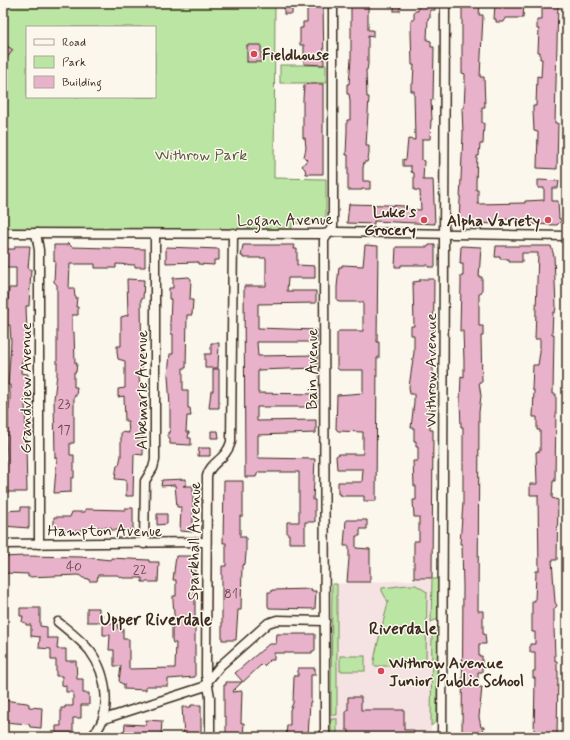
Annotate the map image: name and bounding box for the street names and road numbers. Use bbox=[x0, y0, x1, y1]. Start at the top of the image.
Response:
street label: Logan Avenue bbox=[237, 209, 334, 233]
street label: Withrow Avenue bbox=[421, 313, 442, 427]
street label: Grandview Avenue bbox=[16, 322, 37, 454]
street label: Bain Avenue bbox=[302, 328, 323, 410]
street label: Albemarle Avenue bbox=[132, 329, 153, 450]
street label: Sparkhall Avenue bbox=[183, 481, 206, 601]
street label: Hampton Avenue bbox=[48, 521, 163, 542]

